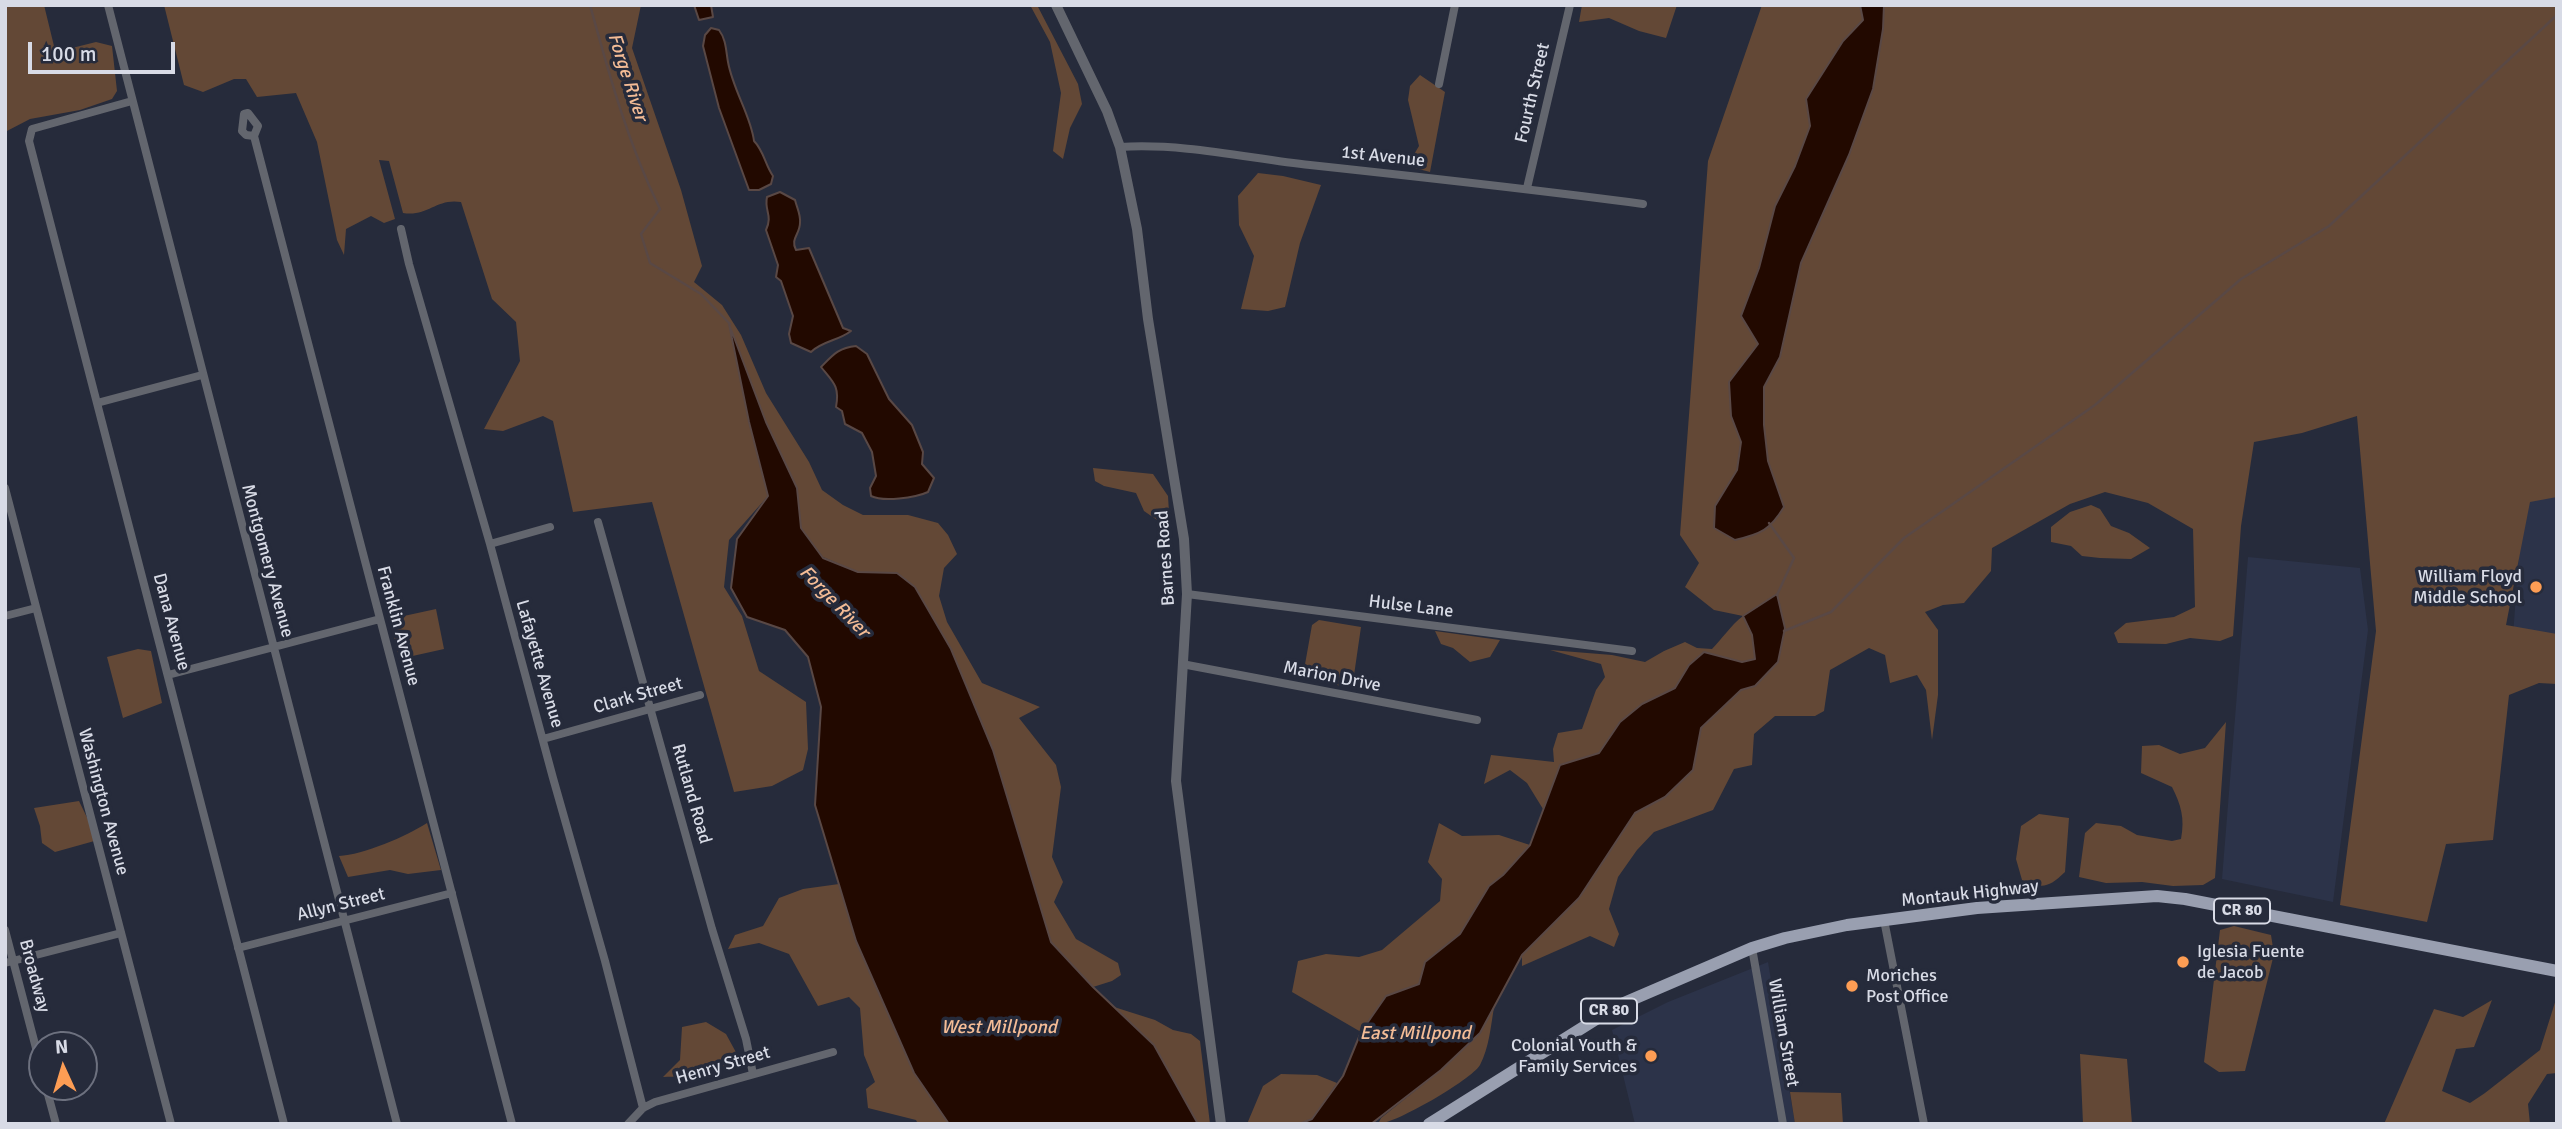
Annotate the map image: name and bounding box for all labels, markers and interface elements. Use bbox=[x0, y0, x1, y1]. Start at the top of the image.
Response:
scale bar bbox=[32, 28, 178, 72]
water label: Forge River bbox=[602, 30, 652, 124]
text: 100 m bbox=[41, 41, 96, 67]
street label: Fourth Street bbox=[1511, 41, 1555, 145]
street label: 1st Avenue bbox=[1340, 142, 1426, 172]
street label: Montgomery Avenue bbox=[236, 482, 298, 640]
street label: Barnes Road bbox=[1152, 509, 1180, 607]
water label: Forge River bbox=[794, 561, 874, 643]
street label: Franklin Avenue bbox=[372, 564, 424, 688]
place label: William Floyd Middle School bbox=[2413, 566, 2522, 608]
street label: Dana Avenue bbox=[148, 571, 194, 673]
marker: William Floyd Middle School bbox=[2528, 579, 2544, 595]
street label: Hulse Lane bbox=[1367, 591, 1455, 623]
street label: Lafayette Avenue bbox=[510, 597, 568, 731]
street label: Marion Drive bbox=[1281, 657, 1383, 697]
street label: Clark Street bbox=[591, 673, 685, 719]
street label: Washington Avenue bbox=[73, 726, 133, 878]
street label: Rutland Road bbox=[666, 742, 716, 846]
street label: Montauk Highway bbox=[1900, 876, 2040, 912]
street label: Allyn Street bbox=[295, 884, 387, 926]
road number: CR 80 bbox=[2214, 898, 2270, 923]
street label: Broadway bbox=[14, 937, 54, 1015]
place label: Iglesia Fuente de Jacob bbox=[2197, 941, 2304, 984]
marker: Iglesia Fuente de Jacob bbox=[2175, 954, 2191, 970]
place label: Moriches Post Office bbox=[1866, 965, 1948, 1007]
street label: William Street bbox=[1763, 977, 1803, 1089]
marker: Moriches Post Office bbox=[1844, 978, 1860, 994]
road number: CR 80 bbox=[1581, 998, 1637, 1023]
water label: West Millpond bbox=[941, 1017, 1057, 1039]
water label: East Millpond bbox=[1359, 1023, 1471, 1045]
north arrow bbox=[28, 1031, 98, 1101]
text: N bbox=[54, 1035, 69, 1059]
place label: Colonial Youth & Family Services bbox=[1511, 1035, 1637, 1078]
street label: Henry Street bbox=[673, 1042, 773, 1090]
marker: Colonial Youth & Family Services bbox=[1643, 1048, 1659, 1064]

